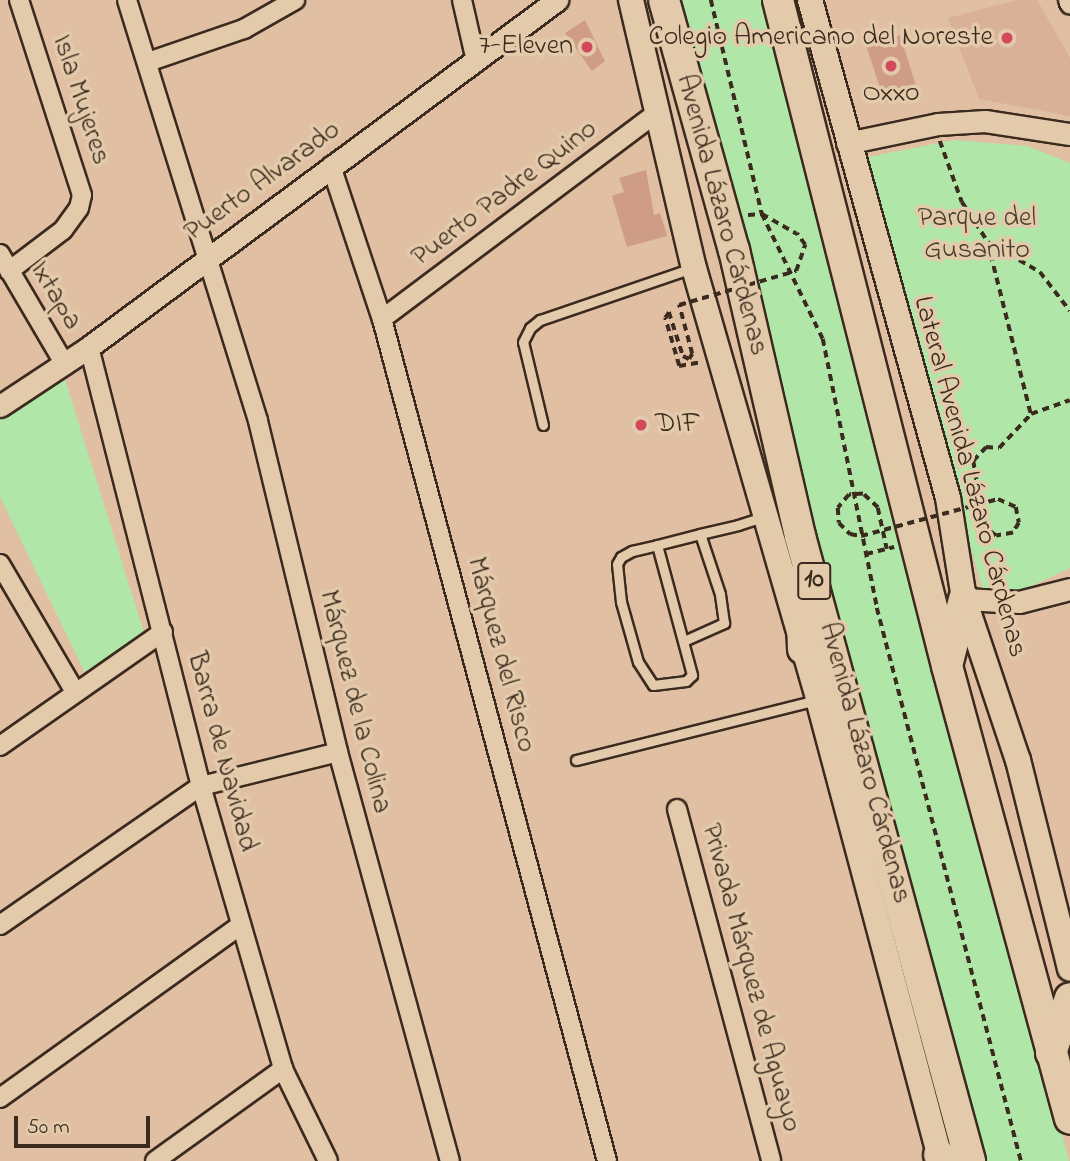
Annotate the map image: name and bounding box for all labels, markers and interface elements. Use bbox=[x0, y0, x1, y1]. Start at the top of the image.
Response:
place label: Colegio Americano del Noreste bbox=[648, 21, 993, 55]
place label: 7-Eleven bbox=[479, 30, 573, 64]
marker: Colegio Americano del Noreste bbox=[999, 30, 1015, 46]
street label: Isla Mujeres bbox=[43, 31, 117, 169]
marker: 7-Eleven bbox=[579, 39, 595, 55]
marker: Oxxo bbox=[883, 58, 899, 74]
street label: Avenida Lázaro Cárdenas bbox=[667, 71, 775, 359]
place label: Oxxo bbox=[862, 77, 920, 111]
street label: Puerto Padre Quino bbox=[406, 113, 604, 275]
street label: Puerto Alvarado bbox=[178, 114, 348, 250]
park label: Parque del Gusanito bbox=[918, 202, 1036, 268]
street label: Ixtapa bbox=[22, 256, 88, 336]
street label: Lateral Avenida Lázaro Cárdenas bbox=[905, 293, 1033, 661]
place label: DIF bbox=[655, 408, 700, 442]
marker: DIF bbox=[633, 417, 649, 433]
street label: Márquez del Risco bbox=[458, 554, 542, 756]
road number: 10 bbox=[796, 558, 832, 604]
street label: Márquez de la Colina bbox=[310, 587, 398, 817]
street label: Avenida Lázaro Cárdenas bbox=[810, 619, 918, 907]
street label: Barra de Navidad bbox=[178, 649, 264, 855]
street label: Privada Márquez de Aguayo bbox=[693, 820, 807, 1136]
scale bar bbox=[18, 1102, 154, 1146]
text: 50 m bbox=[27, 1113, 70, 1143]

